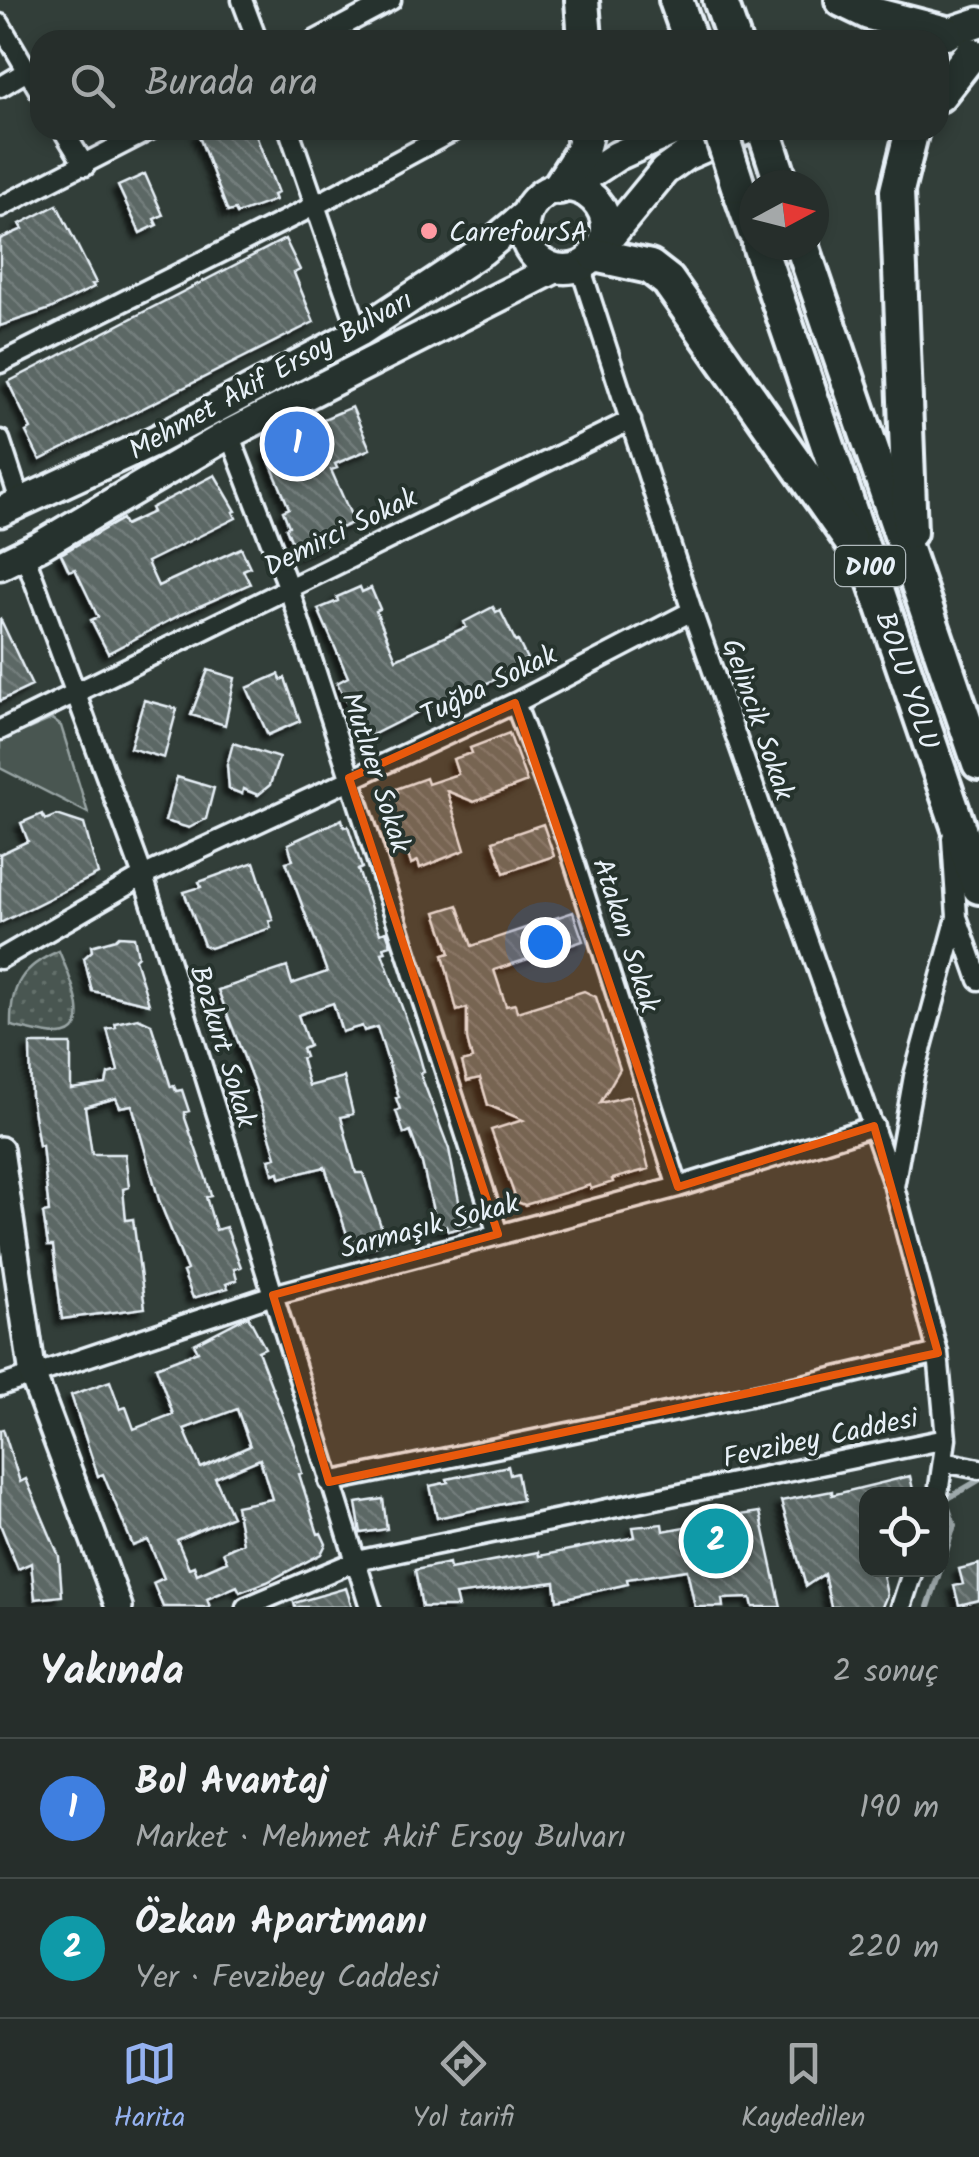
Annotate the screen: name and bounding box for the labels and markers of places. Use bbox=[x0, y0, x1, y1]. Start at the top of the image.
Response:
place label: CarrefourSA bbox=[449, 211, 588, 256]
marker: CarrefourSA bbox=[418, 220, 440, 242]
pin: 1 bbox=[264, 406, 330, 482]
pin: 2 bbox=[684, 1504, 748, 1578]

